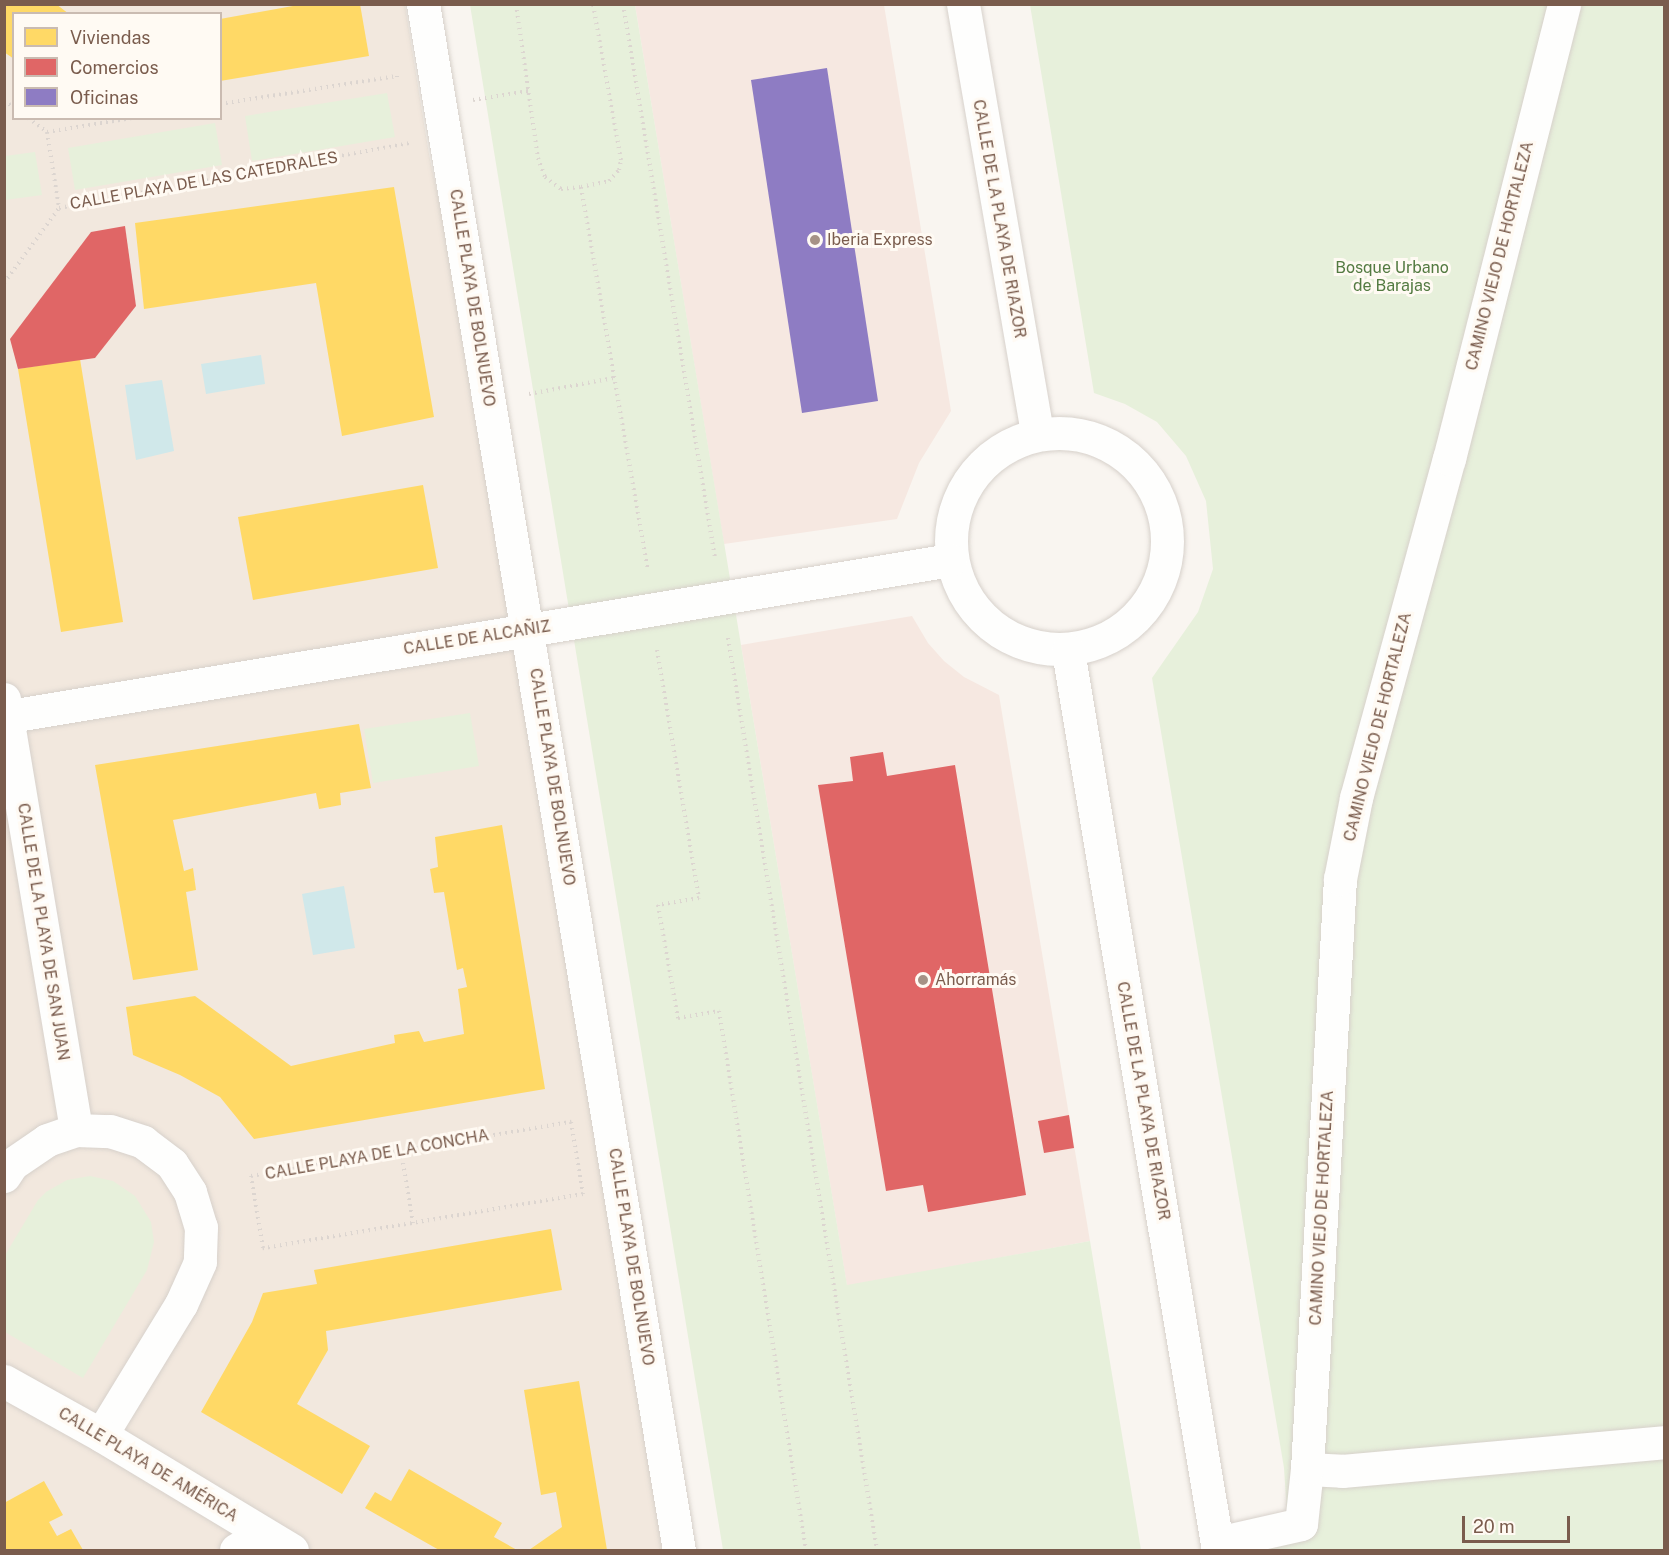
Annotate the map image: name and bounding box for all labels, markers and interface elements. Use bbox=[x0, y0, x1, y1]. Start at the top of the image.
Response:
legend bbox=[12, 12, 222, 120]
text: Viviendas bbox=[70, 27, 150, 48]
text: Comercios bbox=[70, 57, 159, 78]
text: Oficinas bbox=[70, 87, 138, 108]
street label: CALLE DE LA PLAYA DE RIAZOR bbox=[969, 98, 1029, 340]
street label: CAMINO VIEJO DE HORTALEZA bbox=[1462, 139, 1538, 373]
street label: CALLE PLAYA DE LAS CATEDRALES bbox=[69, 148, 339, 214]
street label: CALLE PLAYA DE BOLNUEVO bbox=[445, 188, 499, 408]
place label: Iberia Express bbox=[827, 230, 933, 250]
marker: Iberia Express bbox=[808, 233, 822, 247]
park label: Bosque Urbano de Barajas bbox=[1335, 258, 1449, 296]
street label: CAMINO VIEJO DE HORTALEZA bbox=[1340, 610, 1416, 844]
street label: CALLE DE ALCAÑIZ bbox=[402, 617, 552, 659]
street label: CALLE PLAYA DE BOLNUEVO bbox=[525, 667, 579, 887]
street label: CALLE DE LA PLAYA DE SAN JUAN bbox=[13, 802, 73, 1062]
place label: Ahorramás bbox=[935, 970, 1016, 990]
marker: Ahorramás bbox=[916, 973, 930, 987]
street label: CALLE DE LA PLAYA DE RIAZOR bbox=[1113, 980, 1173, 1222]
street label: CAMINO VIEJO DE HORTALEZA bbox=[1306, 1090, 1338, 1326]
street label: CALLE PLAYA DE LA CONCHA bbox=[264, 1126, 490, 1184]
street label: CALLE PLAYA DE BOLNUEVO bbox=[604, 1147, 658, 1367]
street label: CALLE PLAYA DE AMÉRICA bbox=[55, 1404, 241, 1526]
scale bar bbox=[1465, 1504, 1573, 1542]
text: 20 m bbox=[1473, 1516, 1515, 1537]

